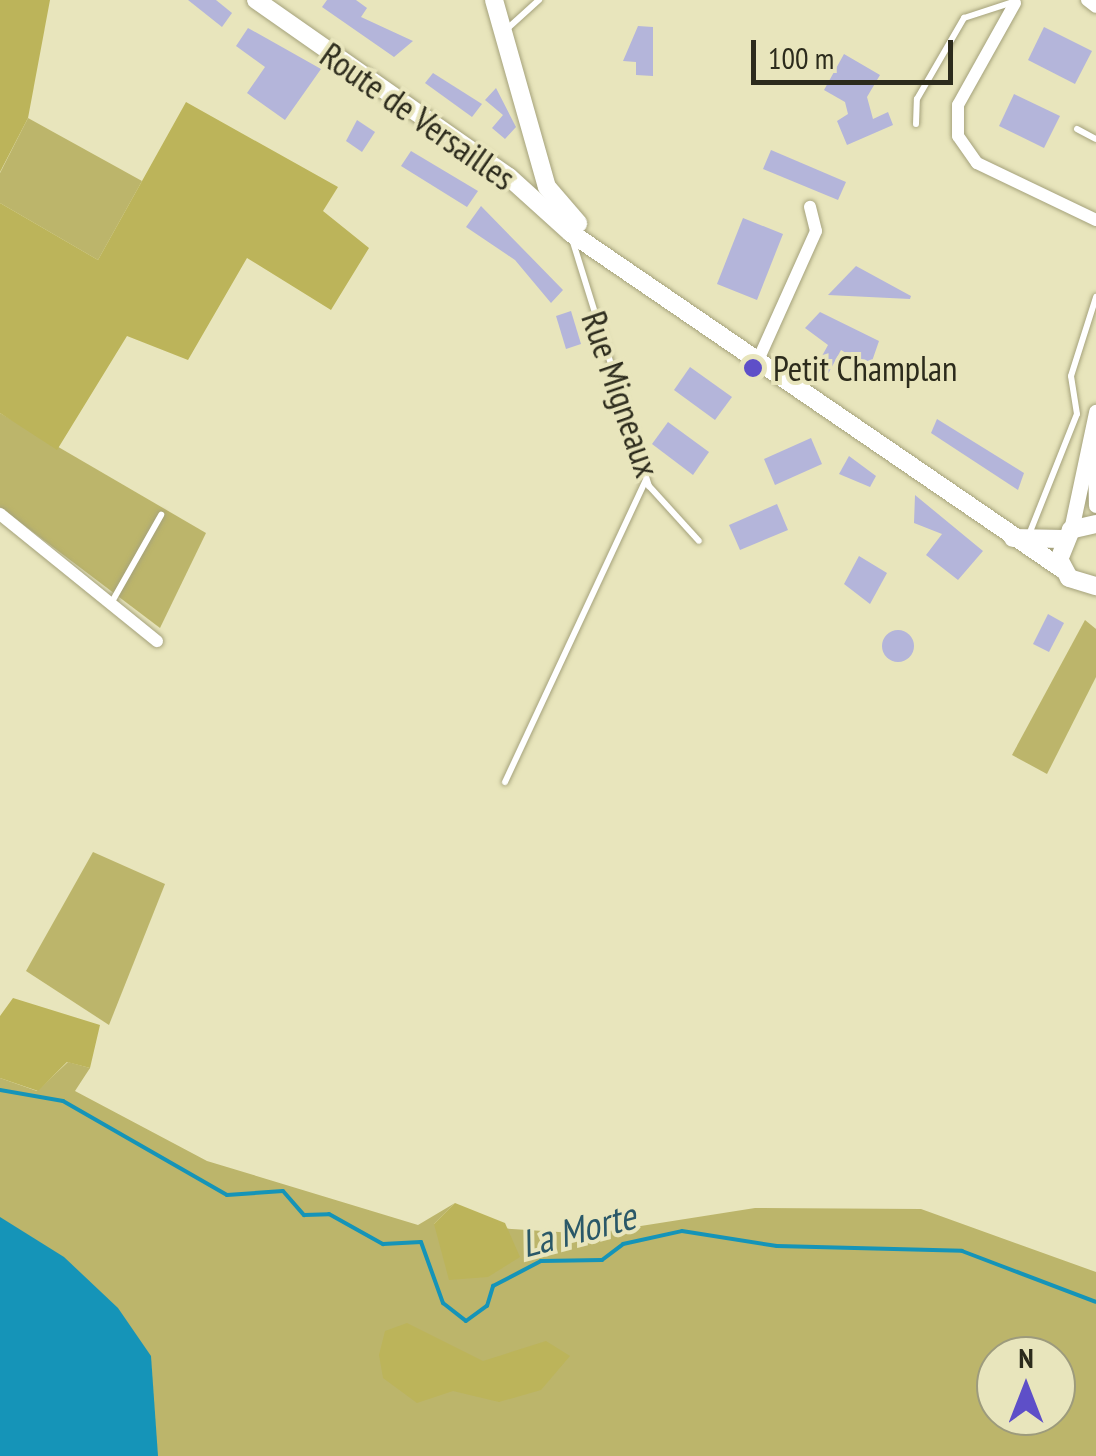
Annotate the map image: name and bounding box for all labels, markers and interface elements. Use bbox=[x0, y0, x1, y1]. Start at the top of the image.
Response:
scale bar bbox=[756, 20, 958, 82]
street label: Route de Versailles bbox=[312, 33, 524, 199]
text: 100 m bbox=[768, 38, 834, 77]
street label: Rue Migneaux bbox=[573, 306, 669, 482]
place label: Petit Champlan bbox=[773, 347, 957, 389]
marker: Petit Champlan bbox=[742, 357, 764, 379]
water label: La Morte bbox=[516, 1192, 640, 1266]
north arrow bbox=[976, 1336, 1076, 1436]
text: N bbox=[1018, 1339, 1034, 1376]

